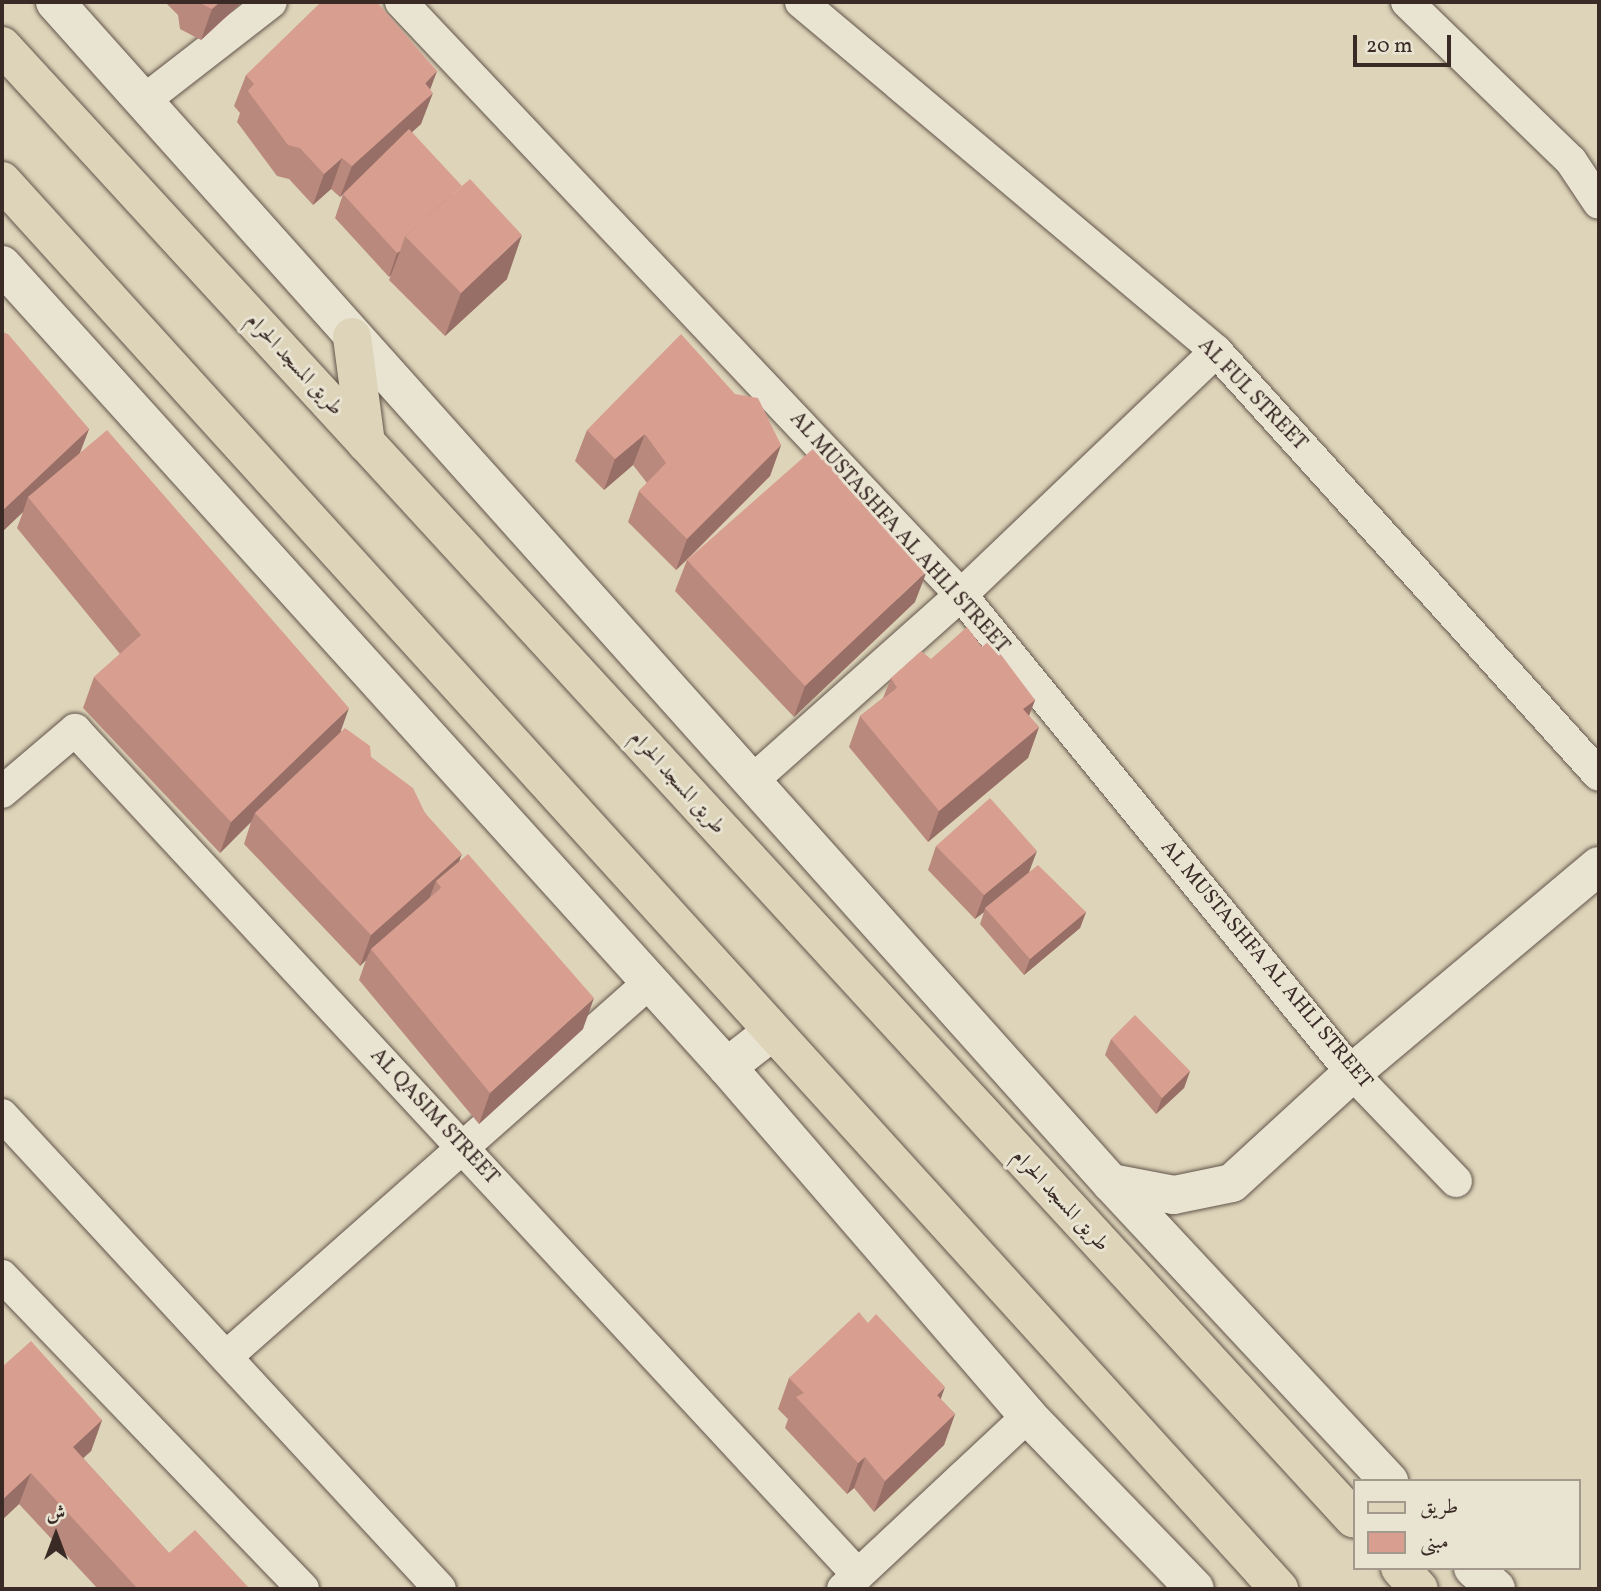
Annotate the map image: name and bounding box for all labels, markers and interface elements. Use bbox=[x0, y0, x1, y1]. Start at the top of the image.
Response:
scale bar bbox=[1356, 21, 1454, 65]
text: 20 m bbox=[1366, 32, 1412, 61]
street label: طريق المسجد الحرام bbox=[240, 309, 348, 421]
street label: AL FUL STREET bbox=[1192, 334, 1312, 456]
street label: AL MUSTASHFA AL AHLI STREET bbox=[784, 407, 1014, 659]
street label: طريق المسجد الحرام bbox=[624, 726, 730, 840]
street label: AL MUSTASHFA AL AHLI STREET bbox=[1155, 836, 1377, 1094]
street label: AL QASIM STREET bbox=[364, 1044, 504, 1190]
street label: طريق المسجد الحرام bbox=[1006, 1145, 1114, 1257]
legend bbox=[1352, 1479, 1580, 1570]
text: طريق bbox=[1420, 1493, 1458, 1522]
north arrow bbox=[21, 1500, 91, 1570]
text: ش bbox=[47, 1501, 65, 1527]
text: مبنى bbox=[1420, 1528, 1449, 1557]

